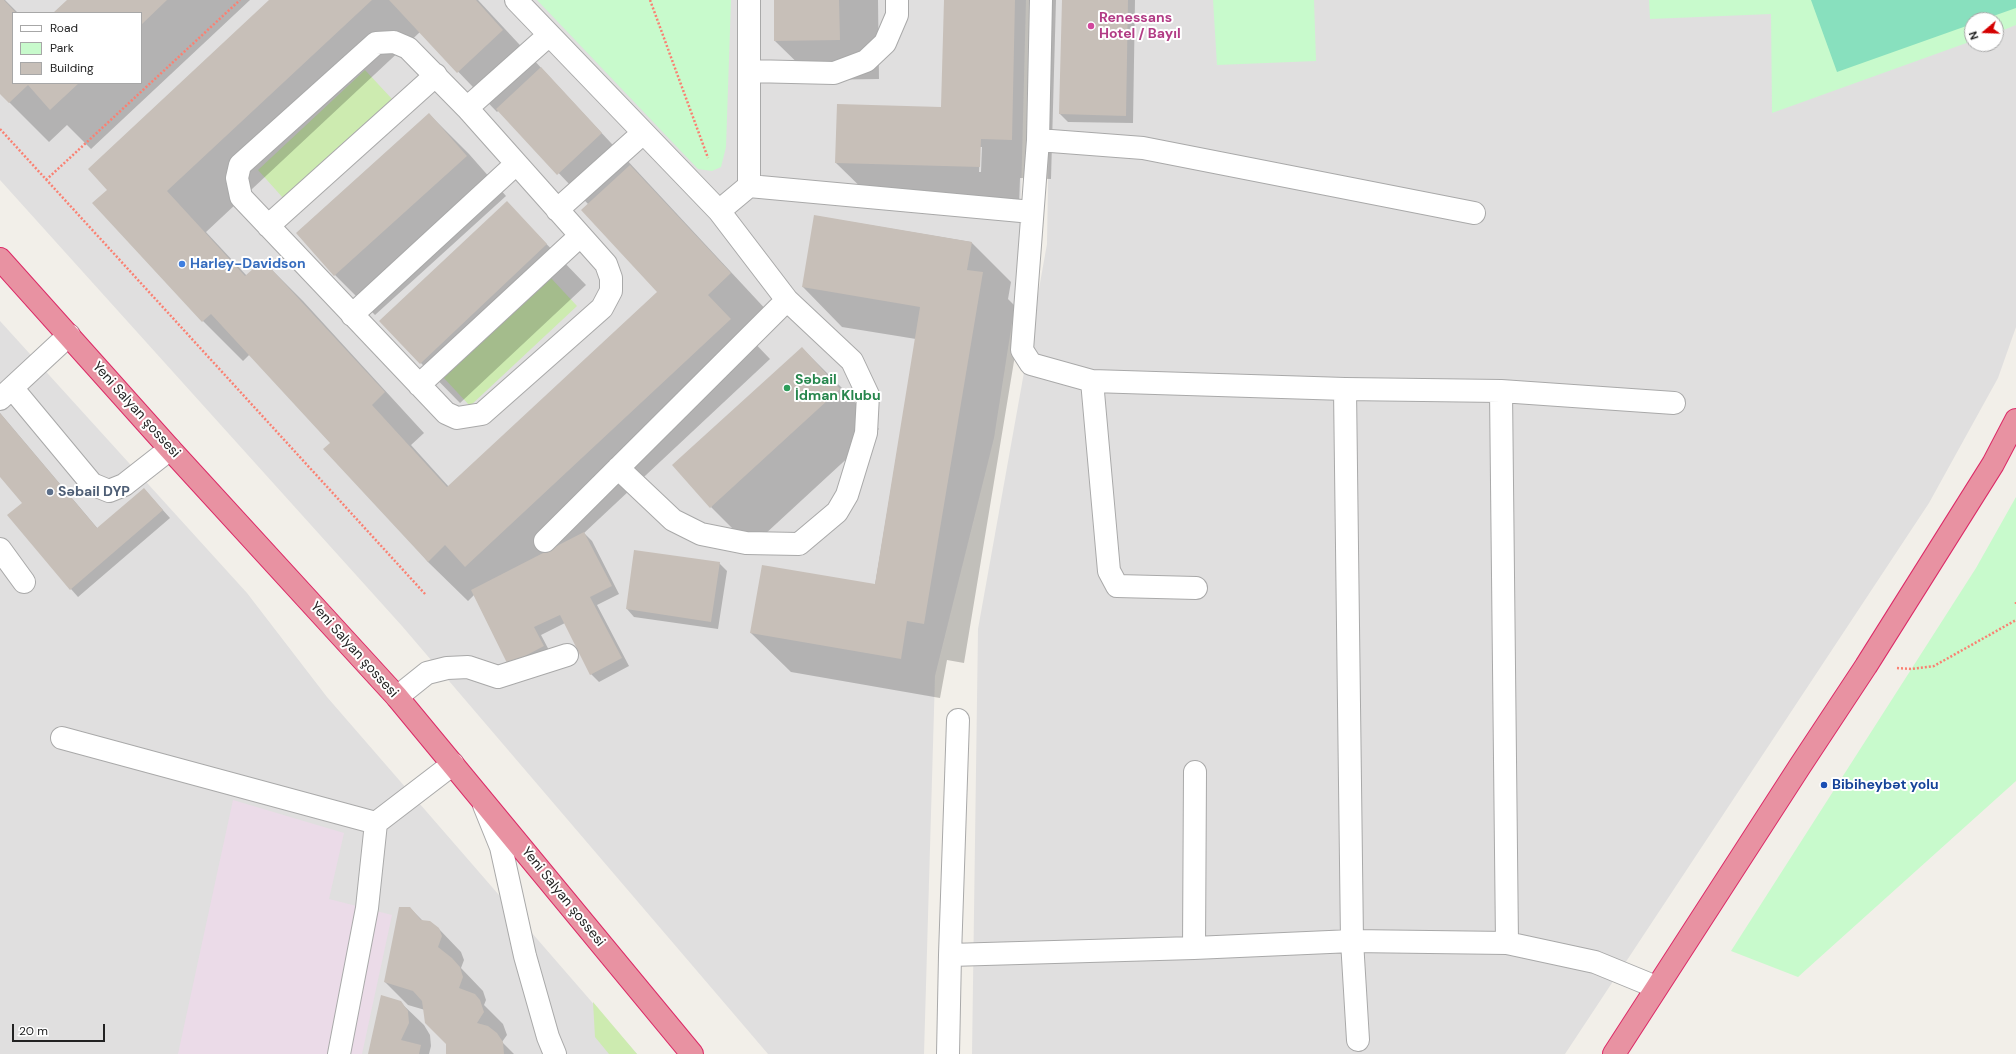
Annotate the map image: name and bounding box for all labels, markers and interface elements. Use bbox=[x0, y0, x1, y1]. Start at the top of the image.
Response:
place label: Renessans Hotel / Bayıl bbox=[1099, 10, 1181, 42]
legend bbox=[12, 12, 142, 84]
north arrow bbox=[1964, 12, 2004, 52]
text: Road bbox=[50, 20, 78, 36]
marker: Renessans Hotel / Bayıl bbox=[1086, 21, 1096, 31]
text: N bbox=[1966, 30, 1982, 42]
text: Park bbox=[50, 40, 74, 56]
text: Building bbox=[50, 60, 94, 76]
place label: Harley-Davidson bbox=[190, 256, 306, 272]
marker: Harley-Davidson bbox=[177, 259, 187, 269]
street label: Yeni Salyan şossesi bbox=[89, 359, 183, 461]
place label: Səbail İdman Klubu bbox=[795, 372, 881, 404]
marker: Səbail İdman Klubu bbox=[782, 383, 792, 393]
place label: Səbail DYP bbox=[58, 484, 130, 500]
marker: Səbail DYP bbox=[45, 487, 55, 497]
street label: Yeni Salyan şossesi bbox=[307, 599, 401, 701]
place label: Bibiheybət yolu bbox=[1832, 777, 1939, 793]
marker: Bibiheybət yolu bbox=[1819, 780, 1829, 790]
street label: Yeni Salyan şossesi bbox=[518, 844, 608, 950]
scale bar bbox=[14, 1016, 107, 1042]
text: 20 m bbox=[19, 1023, 48, 1039]

